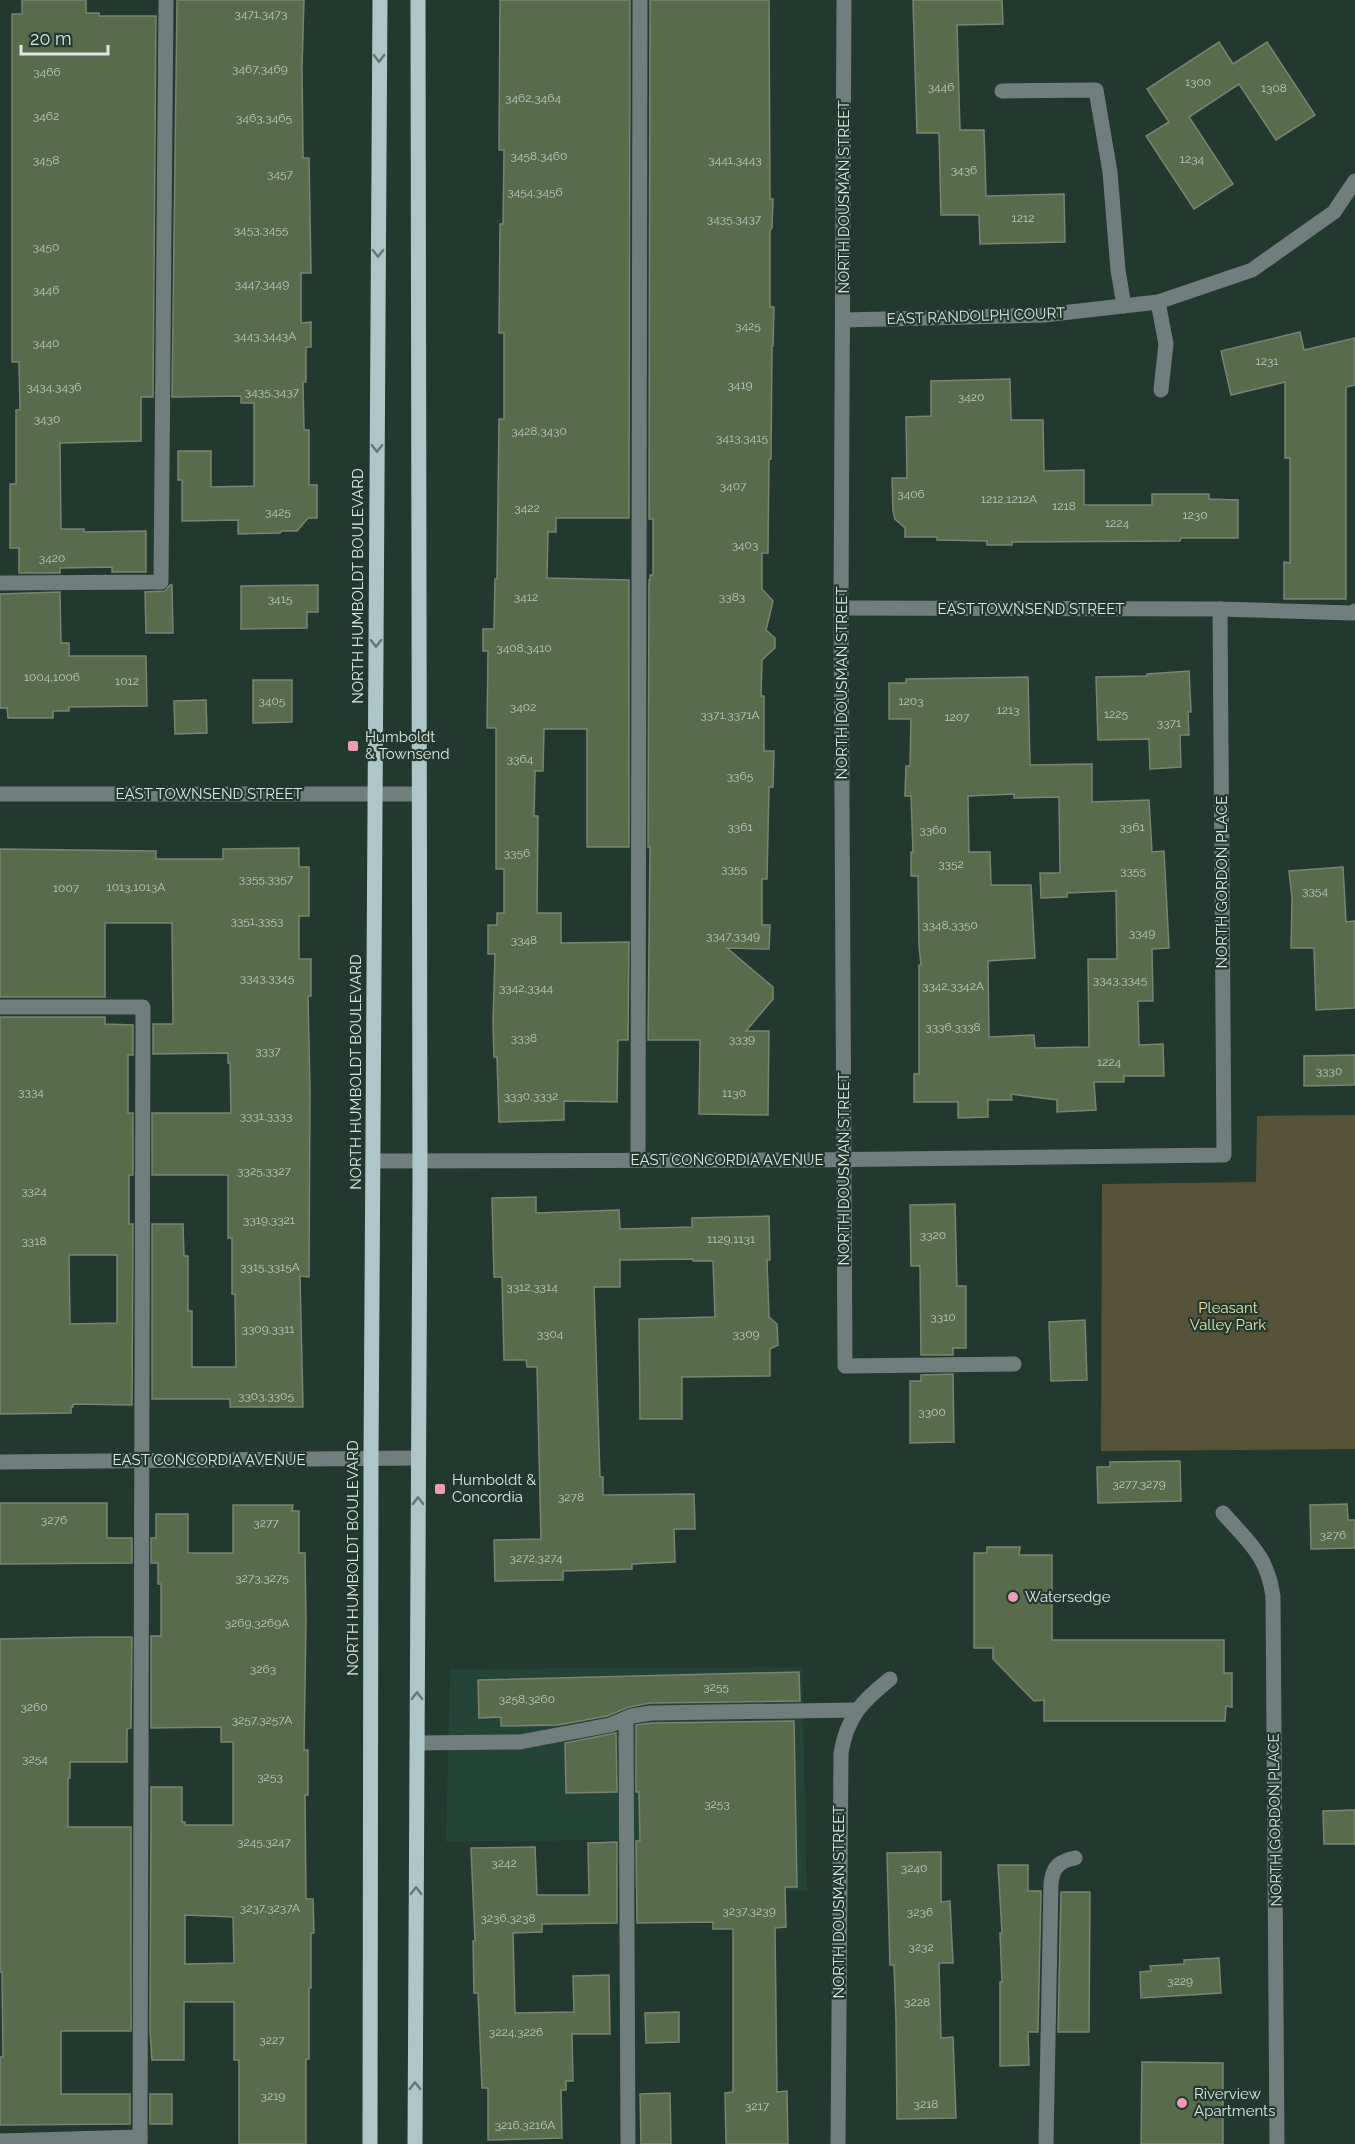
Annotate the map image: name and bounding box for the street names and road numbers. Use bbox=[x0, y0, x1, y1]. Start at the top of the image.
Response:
street label: NORTH DOUSMAN STREET bbox=[835, 100, 853, 294]
street label: EAST RANDOLPH COURT bbox=[886, 304, 1066, 328]
street label: NORTH HUMBOLDT BOULEVARD bbox=[349, 468, 367, 704]
street label: NORTH DOUSMAN STREET bbox=[833, 586, 851, 780]
street label: EAST TOWNSEND STREET bbox=[937, 600, 1125, 618]
street label: EAST TOWNSEND STREET bbox=[115, 785, 303, 803]
street label: NORTH GORDON PLACE bbox=[1213, 795, 1231, 969]
street label: NORTH HUMBOLDT BOULEVARD bbox=[347, 954, 365, 1190]
street label: NORTH DOUSMAN STREET bbox=[835, 1072, 853, 1266]
street label: EAST CONCORDIA AVENUE bbox=[630, 1151, 824, 1169]
street label: NORTH HUMBOLDT BOULEVARD bbox=[344, 1440, 362, 1676]
street label: EAST CONCORDIA AVENUE bbox=[112, 1451, 306, 1469]
street label: NORTH GORDON PLACE bbox=[1264, 1733, 1286, 1907]
street label: NORTH DOUSMAN STREET bbox=[830, 1805, 848, 1999]

